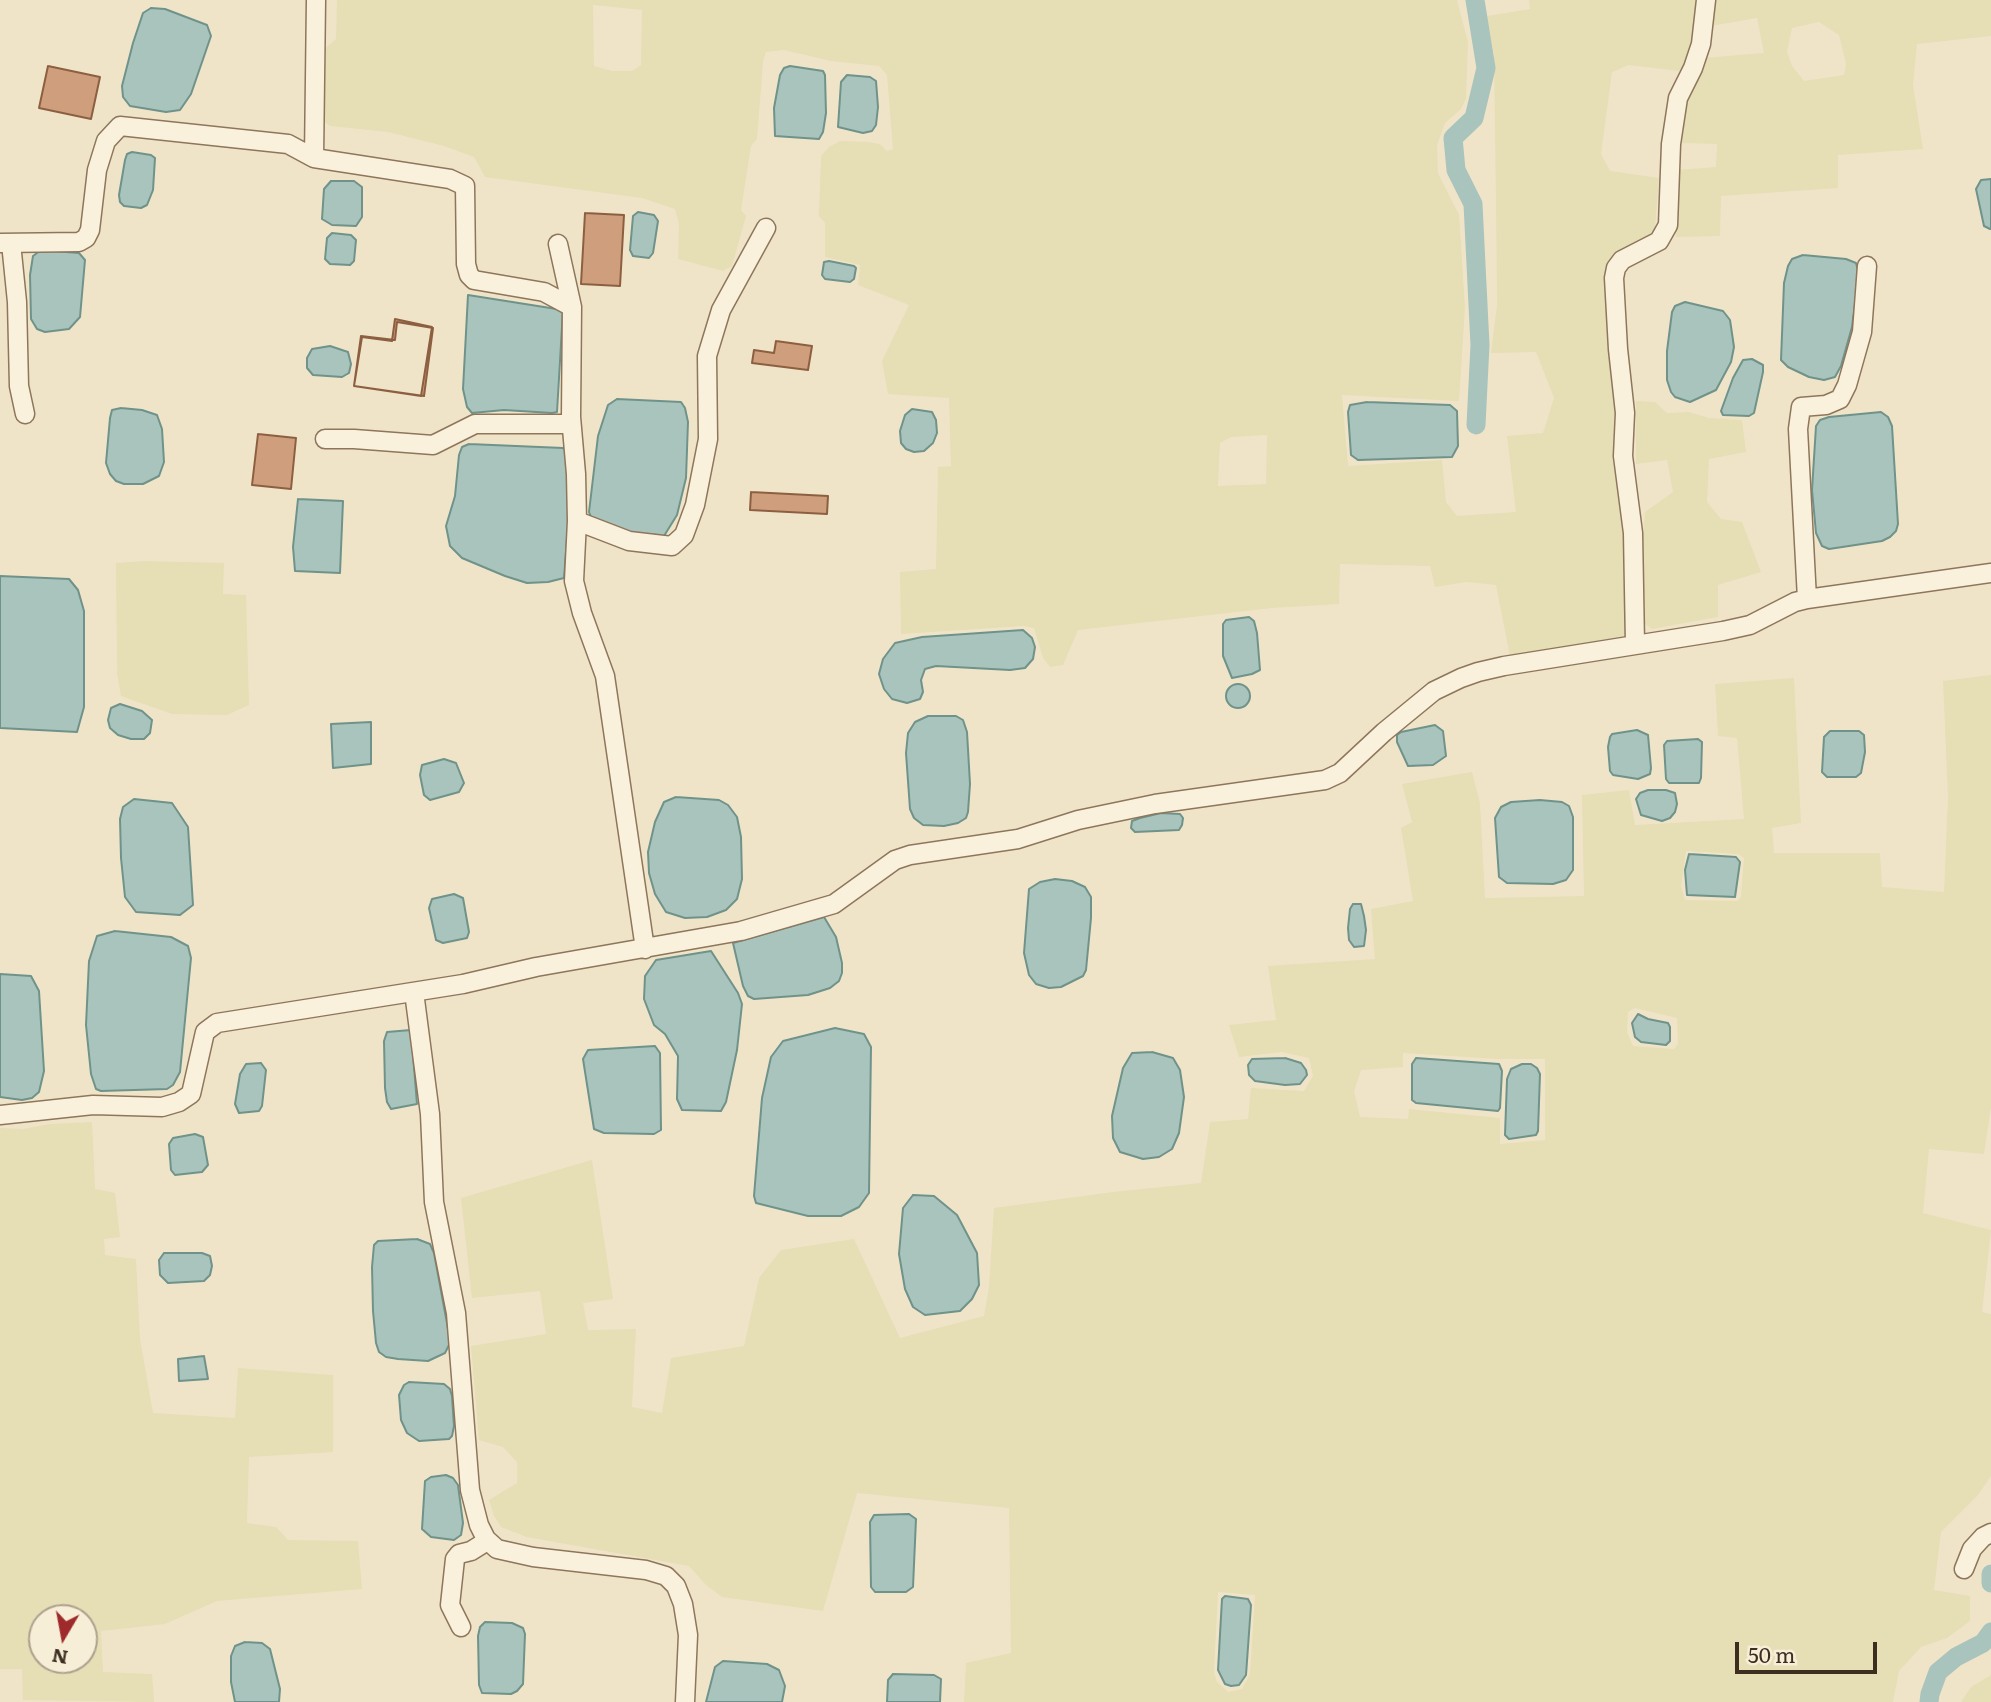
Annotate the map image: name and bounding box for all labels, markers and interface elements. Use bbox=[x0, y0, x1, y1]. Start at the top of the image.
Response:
north arrow bbox=[28, 1604, 98, 1674]
scale bar bbox=[1739, 1628, 1881, 1672]
text: 50 m bbox=[1748, 1638, 1795, 1669]
text: N bbox=[49, 1643, 70, 1673]

